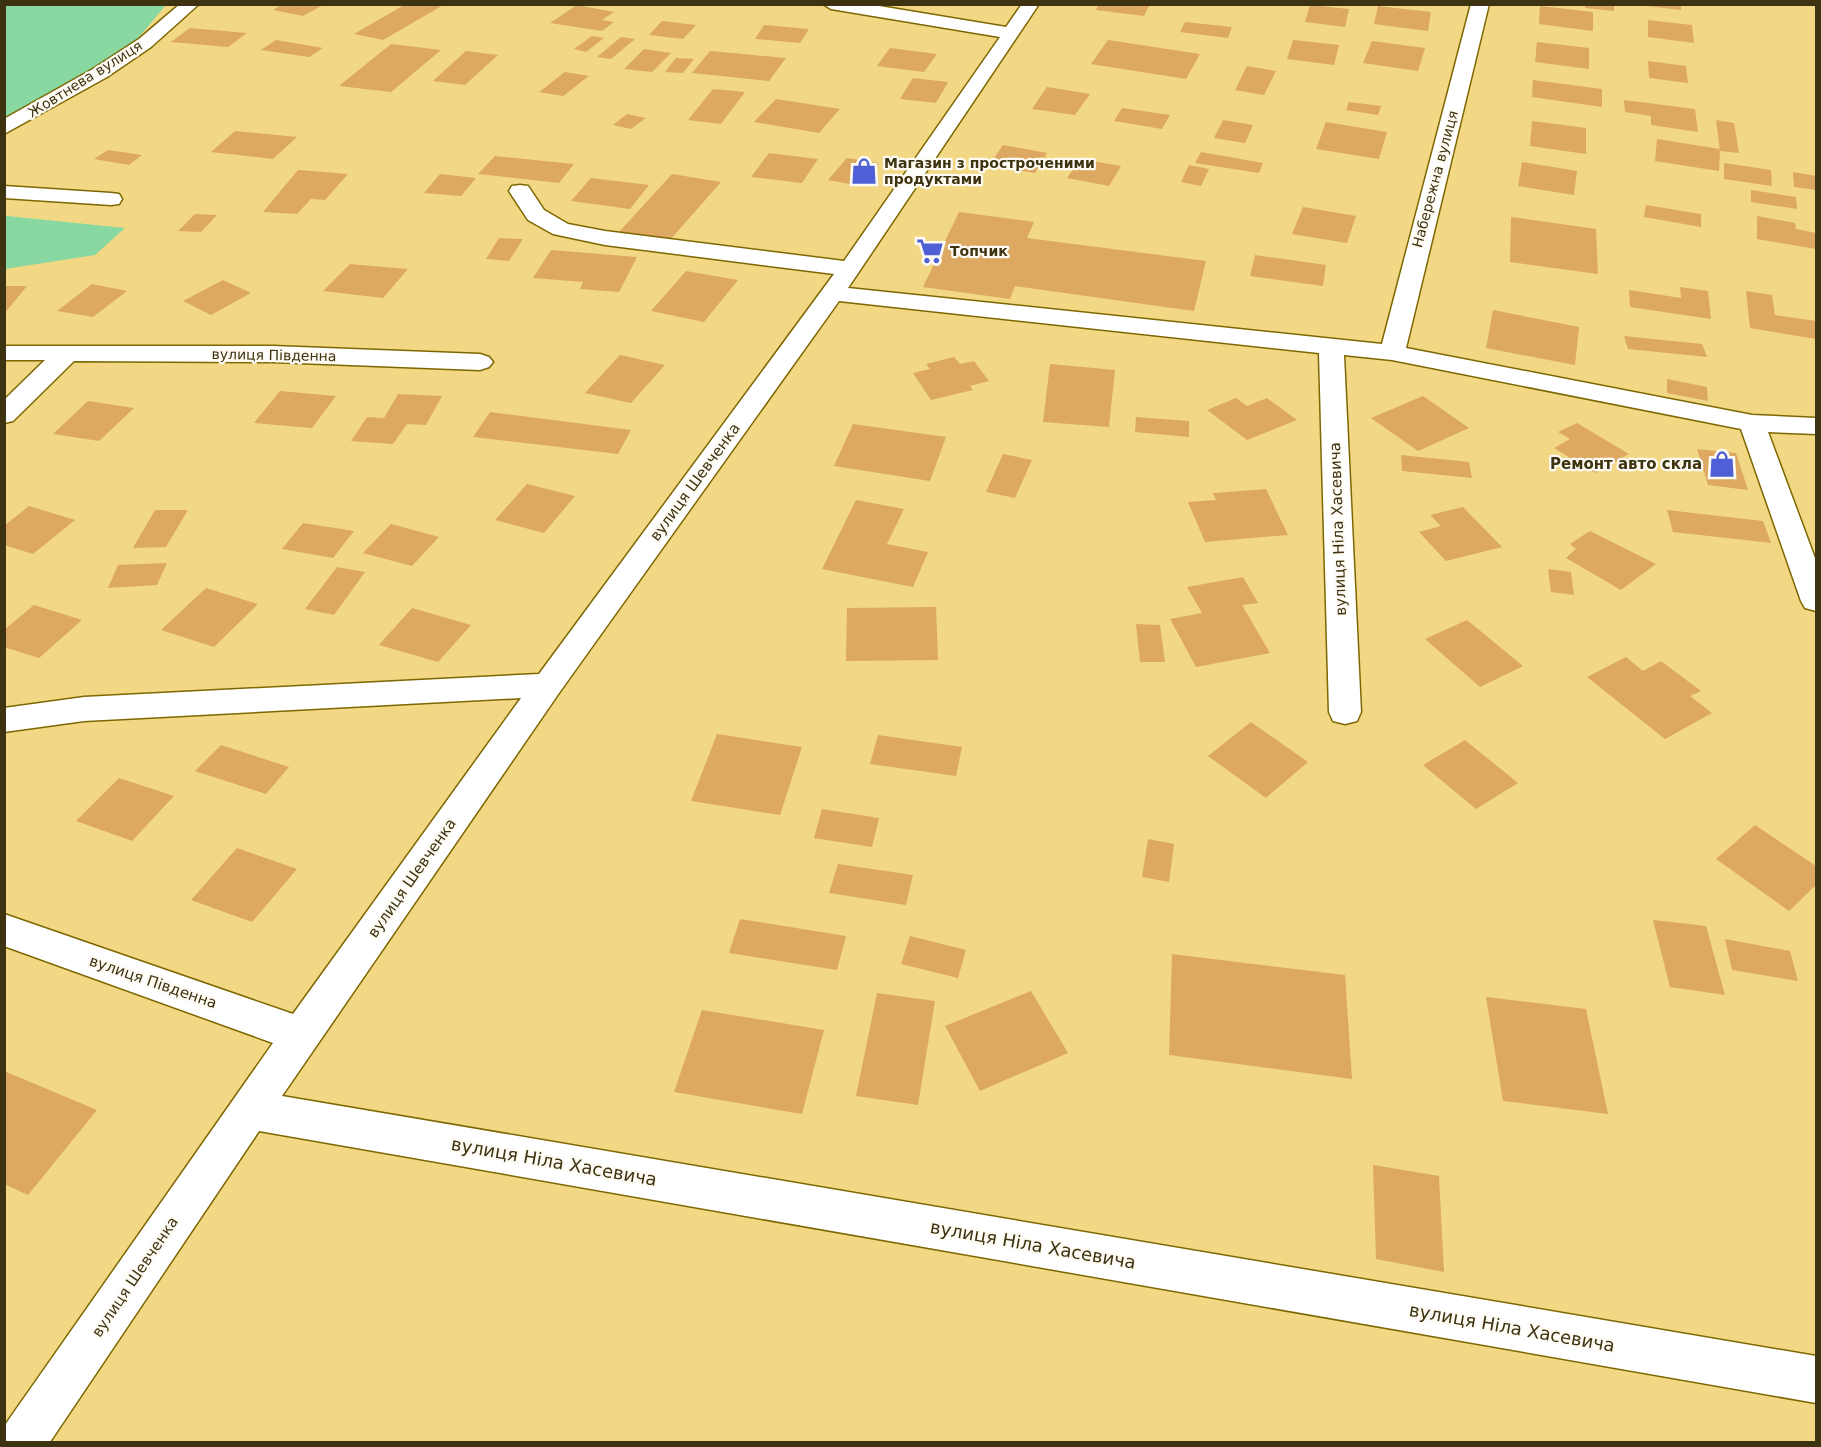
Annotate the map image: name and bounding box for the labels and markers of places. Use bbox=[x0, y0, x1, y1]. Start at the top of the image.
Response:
place label: Магазин з простроченими продуктами bbox=[884, 155, 1095, 187]
shop icon: Магазин з простроченими продуктами bbox=[849, 156, 879, 186]
supermarket icon: Топчик bbox=[915, 236, 945, 266]
place label: Топчик bbox=[950, 243, 1008, 259]
shop icon: Ремонт авто скла bbox=[1707, 449, 1737, 479]
place label: Ремонт авто скла bbox=[1550, 455, 1702, 473]

